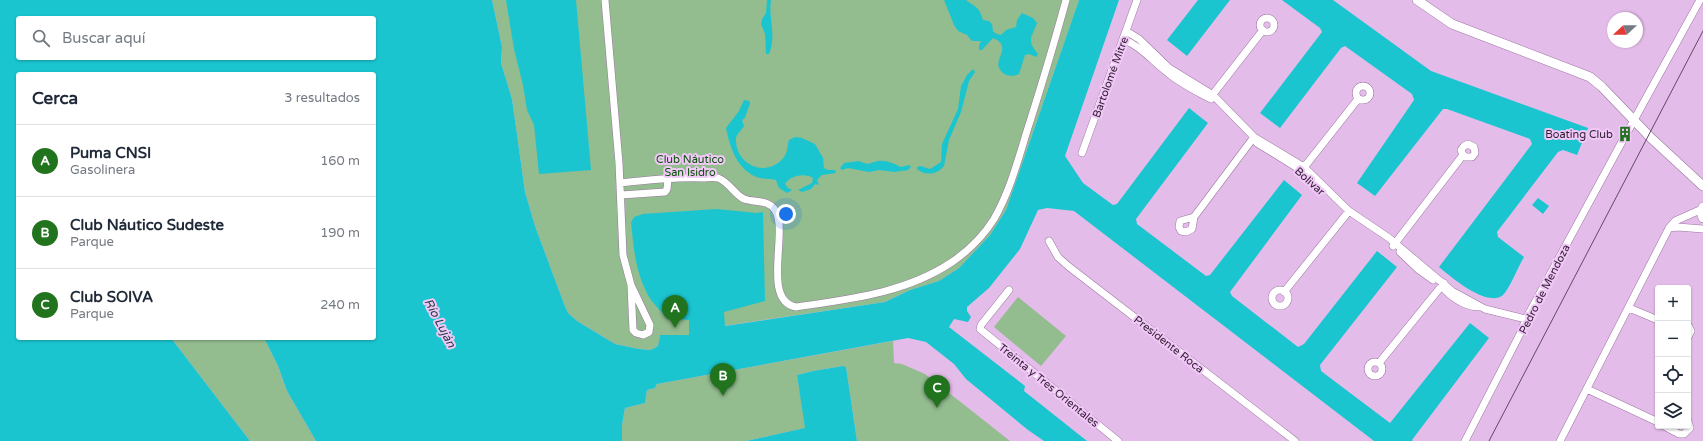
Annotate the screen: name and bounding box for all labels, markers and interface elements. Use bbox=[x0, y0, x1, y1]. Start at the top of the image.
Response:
north arrow bbox=[1607, 12, 1643, 48]
search box bbox=[16, 16, 376, 60]
icon: search bbox=[30, 27, 52, 49]
text: Buscar aquí bbox=[62, 29, 145, 47]
street label: Bartolomé Mitre bbox=[1090, 35, 1131, 119]
text: Cerca bbox=[32, 88, 78, 109]
text: 3 resultados bbox=[284, 90, 360, 106]
building icon: Boating Club bbox=[1616, 125, 1634, 143]
place label: Boating Club bbox=[1545, 128, 1613, 141]
text: Puma CNSI bbox=[70, 144, 151, 162]
text: A bbox=[40, 153, 50, 169]
text: 160 m bbox=[320, 153, 360, 169]
park label: Club Náutico San Isidro bbox=[656, 153, 724, 179]
text: Gasolinera bbox=[70, 162, 135, 178]
street label: Bolivar bbox=[1292, 165, 1328, 199]
your location bbox=[776, 204, 796, 224]
text: Club Náutico Sudeste bbox=[70, 216, 224, 234]
text: B bbox=[40, 225, 50, 241]
text: 190 m bbox=[320, 225, 360, 241]
text: Parque bbox=[70, 234, 114, 250]
street label: Pedro de Mendoza bbox=[1516, 242, 1573, 336]
map controls bbox=[1655, 285, 1691, 429]
button: + bbox=[1655, 285, 1691, 321]
text: Club SOIVA bbox=[70, 288, 153, 306]
pin: A bbox=[662, 295, 688, 328]
water label: Río Luján bbox=[421, 296, 459, 350]
text: C bbox=[40, 297, 50, 313]
text: 240 m bbox=[320, 297, 360, 313]
text: Parque bbox=[70, 306, 114, 322]
street label: Presidente Roca bbox=[1131, 313, 1206, 376]
button: − bbox=[1655, 321, 1691, 357]
street label: Treinta y Tres Orientales bbox=[996, 341, 1101, 430]
button: locate bbox=[1655, 357, 1691, 393]
pin: B bbox=[710, 363, 736, 396]
pin: C bbox=[924, 375, 950, 408]
button: layers bbox=[1655, 393, 1691, 429]

